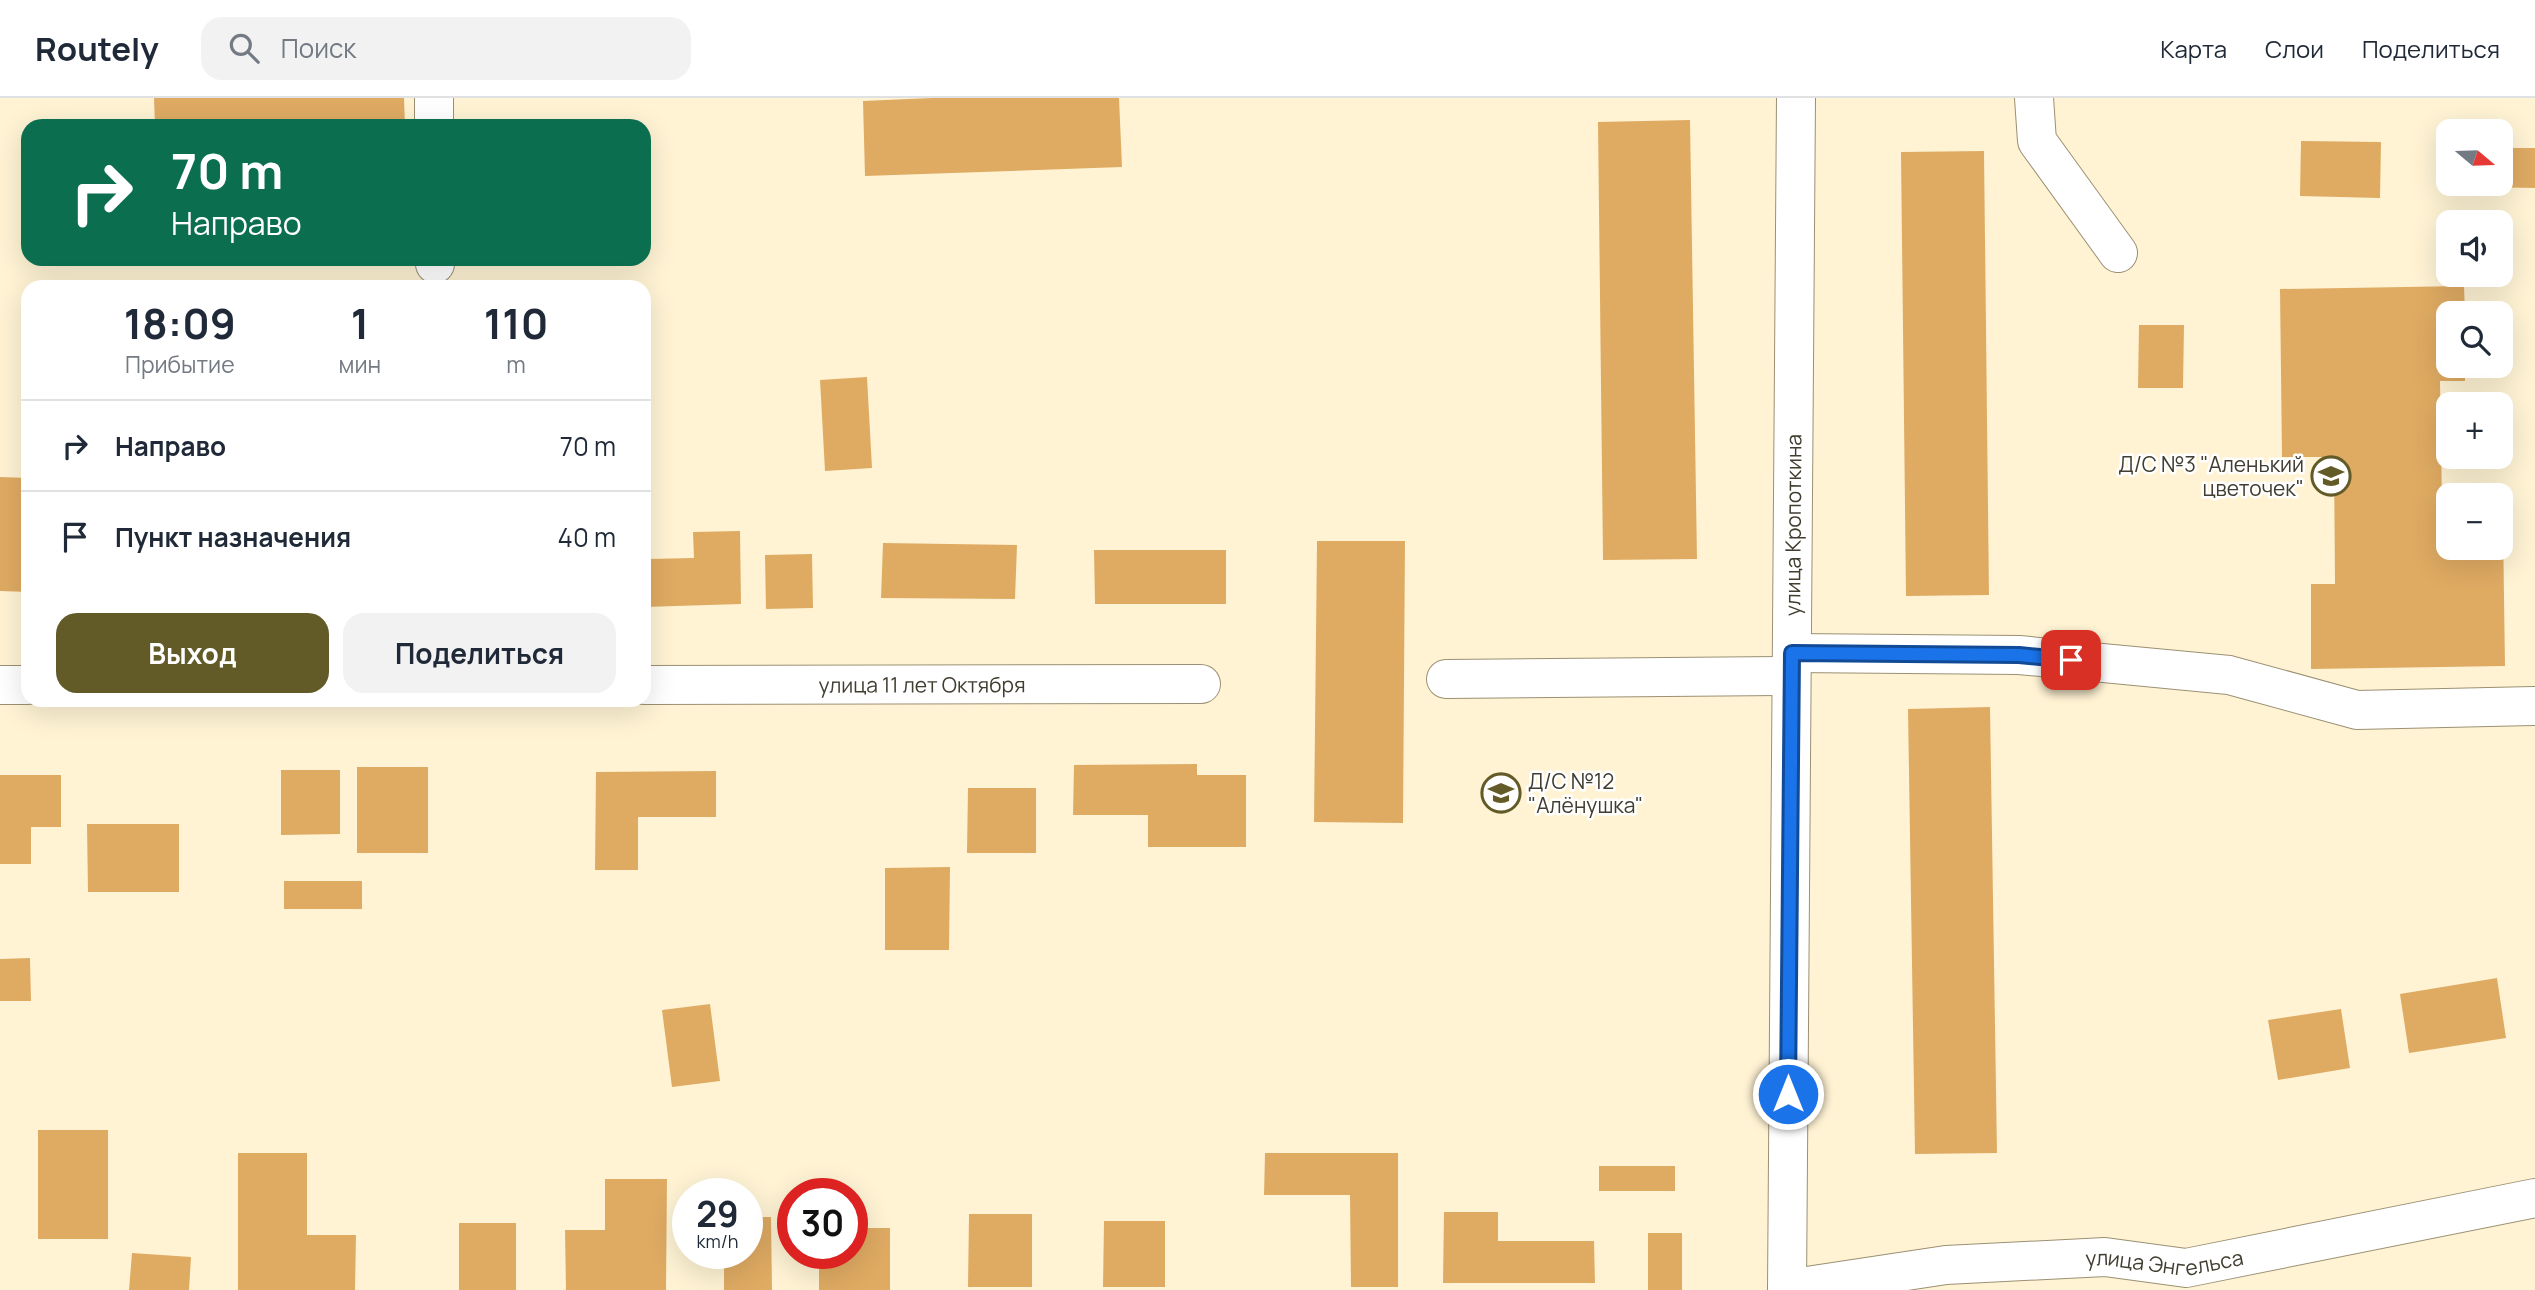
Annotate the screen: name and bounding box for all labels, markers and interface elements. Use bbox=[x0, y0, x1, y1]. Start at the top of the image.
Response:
search box bbox=[201, 17, 691, 80]
text: Routely bbox=[35, 26, 159, 71]
icon: search bbox=[225, 29, 263, 67]
text: Поиск bbox=[281, 30, 356, 66]
text: Карта bbox=[2160, 32, 2227, 65]
text: Слои bbox=[2265, 32, 2324, 65]
text: Поделиться bbox=[2362, 32, 2500, 65]
north arrow bbox=[2436, 119, 2513, 196]
map controls bbox=[2436, 119, 2513, 560]
text: 70 m bbox=[171, 137, 283, 204]
icon: right bbox=[56, 147, 147, 238]
text: Направо bbox=[171, 201, 302, 245]
button: sound bbox=[2436, 210, 2513, 287]
text: 18:09 bbox=[124, 294, 236, 352]
text: 1 bbox=[351, 294, 369, 352]
text: 110 bbox=[484, 294, 548, 352]
button: search bbox=[2436, 301, 2513, 378]
text: Прибытие bbox=[125, 348, 235, 380]
text: мин bbox=[339, 348, 381, 380]
text: m bbox=[506, 348, 526, 380]
button: + bbox=[2436, 392, 2513, 469]
icon: right bbox=[56, 427, 94, 465]
text: Направо bbox=[115, 428, 226, 464]
text: 70 m bbox=[560, 428, 616, 464]
street label: улица Кропоткина bbox=[1778, 434, 1807, 616]
place label: Д/С №3 "Аленький цветочек" bbox=[2118, 450, 2304, 502]
school or university icon: Д/С №3 "Аленький цветочек" bbox=[2310, 455, 2352, 497]
button: − bbox=[2436, 483, 2513, 560]
icon: arrive bbox=[56, 518, 94, 556]
text: Пункт назначения bbox=[115, 519, 351, 555]
text: 40 m bbox=[558, 519, 616, 555]
button: Выход bbox=[56, 613, 329, 693]
button: Поделиться bbox=[343, 613, 616, 693]
pin bbox=[2041, 630, 2101, 690]
icon: arrive bbox=[2052, 641, 2090, 679]
street label: улица 11 лет Октября bbox=[818, 670, 1026, 699]
place label: Д/С №12 "Алёнушка" bbox=[1528, 767, 1643, 819]
school or university icon: Д/С №12 "Алёнушка" bbox=[1480, 772, 1522, 814]
position arrow bbox=[1751, 1057, 1825, 1131]
speed limit sign: 30 bbox=[777, 1178, 868, 1269]
text: 29 bbox=[696, 1190, 739, 1238]
text: km/h bbox=[697, 1229, 738, 1253]
street label: улица Энгельса bbox=[2085, 1243, 2246, 1282]

